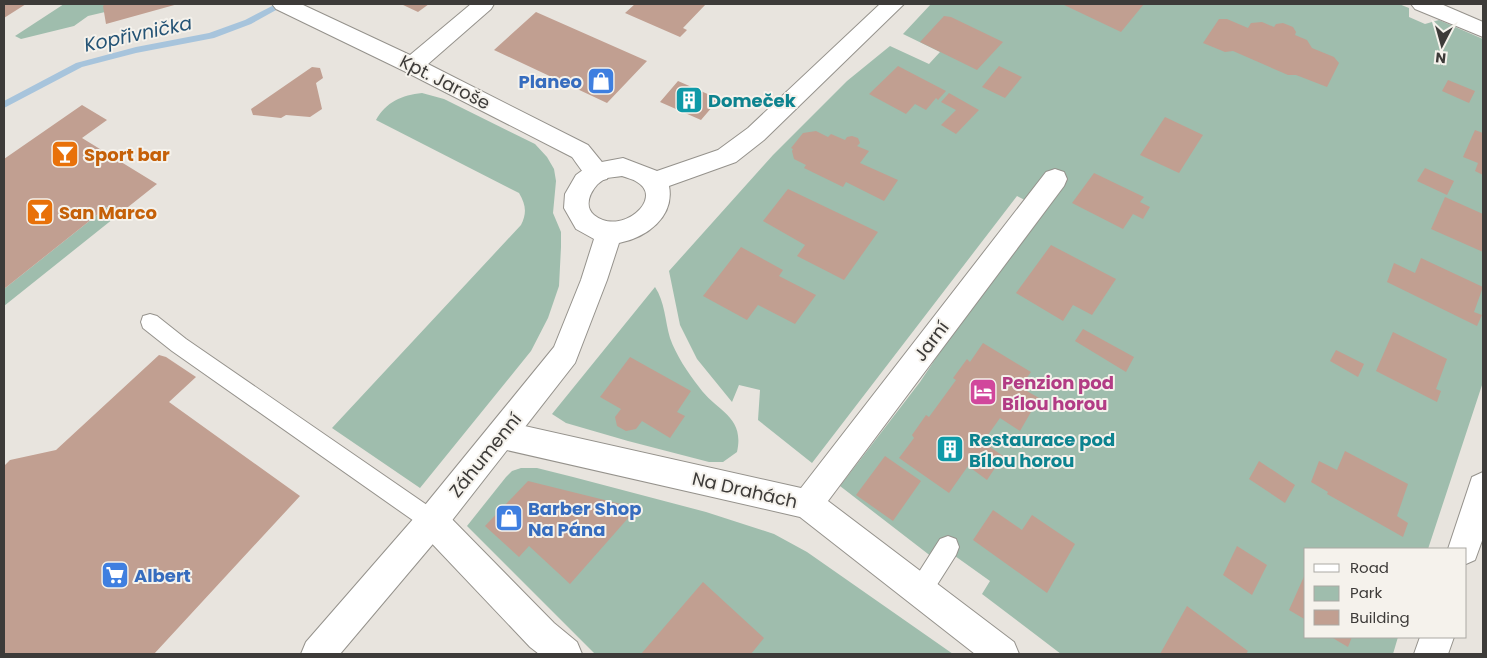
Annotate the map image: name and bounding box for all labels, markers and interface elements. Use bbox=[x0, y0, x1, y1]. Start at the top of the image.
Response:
water label: Kopřivnička bbox=[81, 9, 195, 59]
north arrow bbox=[1417, 20, 1467, 70]
text: N bbox=[1434, 47, 1447, 68]
street label: Kpt. Jaroše bbox=[395, 48, 495, 116]
shop icon: Planeo bbox=[586, 66, 616, 96]
place label: Planeo bbox=[519, 69, 582, 94]
building icon: Domeček bbox=[674, 85, 704, 115]
place label: Domeček bbox=[708, 88, 797, 113]
bar icon: Sport bar bbox=[50, 139, 80, 169]
place label: Sport bar bbox=[84, 142, 170, 167]
bar icon: San Marco bbox=[25, 197, 55, 227]
place label: San Marco bbox=[59, 200, 157, 225]
street label: Jarní bbox=[908, 316, 954, 366]
place label: Penzion pod Bílou horou bbox=[1002, 370, 1114, 416]
hotel icon: Penzion pod Bílou horou bbox=[968, 377, 998, 407]
street label: Záhumenní bbox=[443, 407, 527, 503]
place label: Restaurace pod Bílou horou bbox=[969, 427, 1115, 473]
building icon: Restaurace pod Bílou horou bbox=[935, 434, 965, 464]
street label: Na Drahách bbox=[690, 466, 800, 514]
place label: Barber Shop Na Pána bbox=[528, 496, 642, 542]
shop icon: Barber Shop Na Pána bbox=[494, 503, 524, 533]
legend bbox=[1304, 548, 1467, 638]
text: Road bbox=[1350, 557, 1389, 578]
supermarket icon: Albert bbox=[100, 560, 130, 590]
place label: Albert bbox=[134, 563, 191, 588]
text: Park bbox=[1350, 582, 1382, 603]
text: Building bbox=[1350, 607, 1410, 628]

